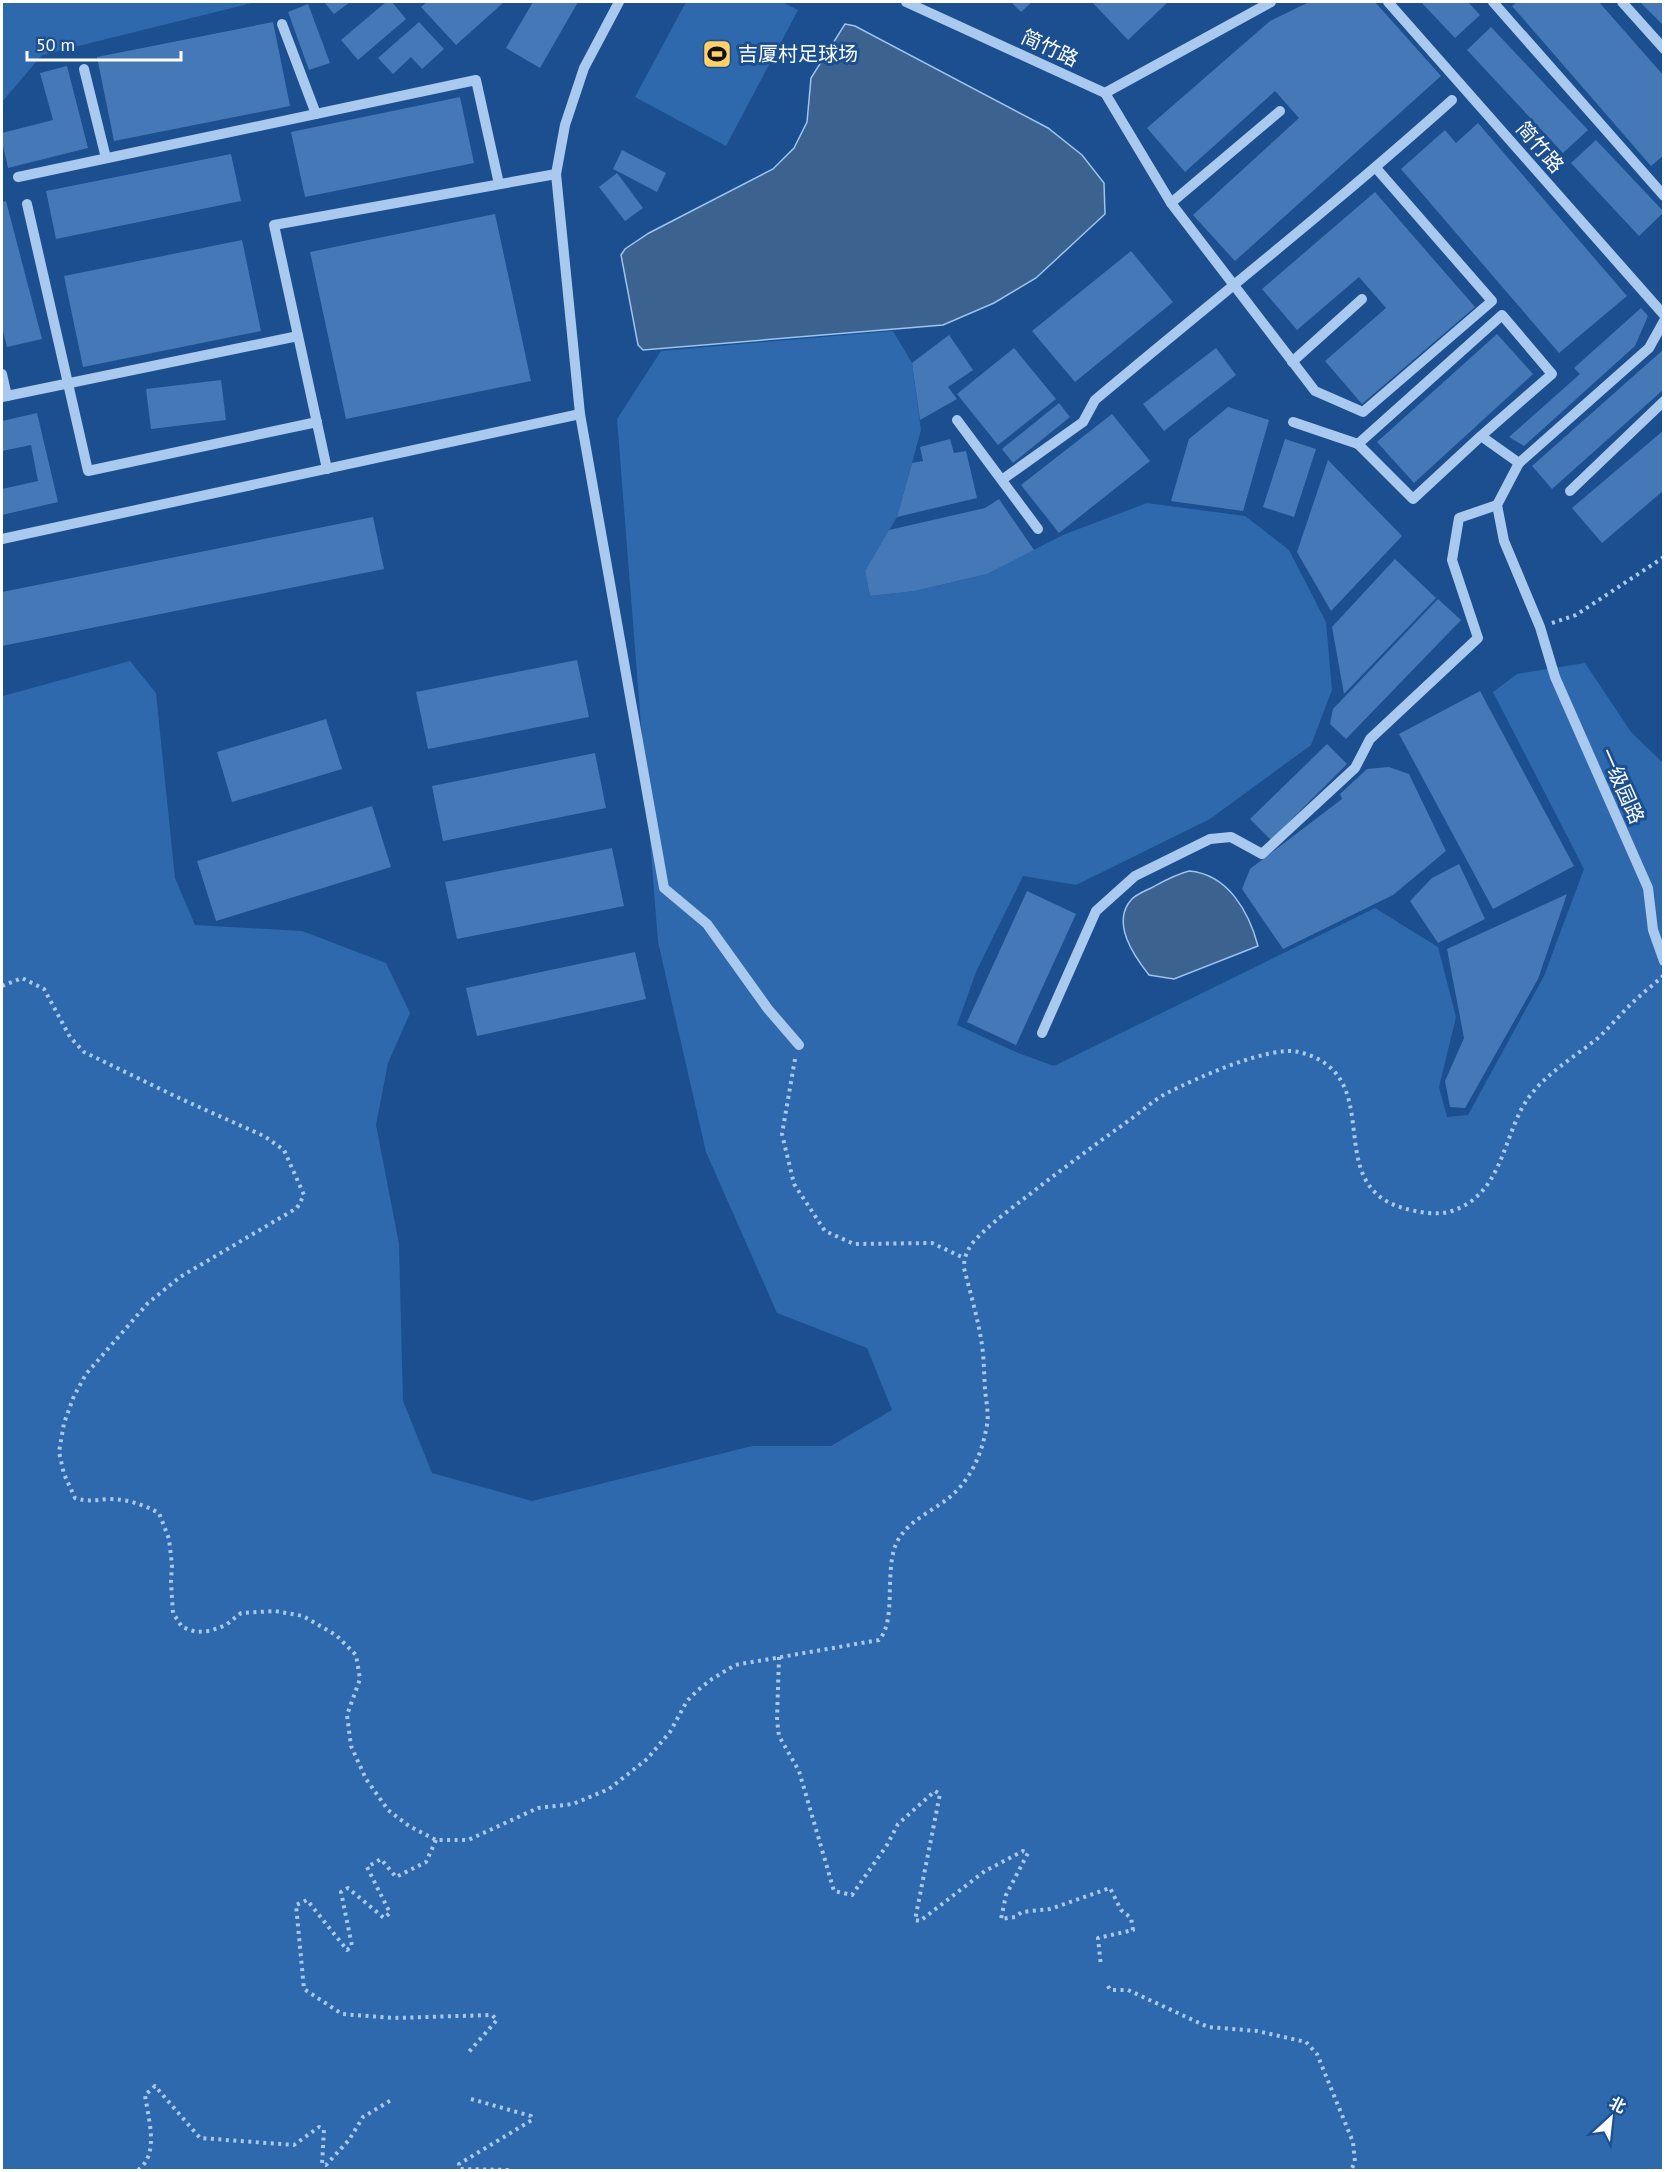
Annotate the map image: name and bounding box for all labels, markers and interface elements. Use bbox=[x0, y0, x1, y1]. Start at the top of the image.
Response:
scale bar bbox=[27, 24, 182, 62]
street label: 简竹路 bbox=[1017, 24, 1083, 72]
text: 50 m bbox=[36, 33, 75, 56]
sports icon: 吉厦村足球场 bbox=[701, 38, 733, 70]
place label: 吉厦村足球场 bbox=[738, 41, 858, 67]
street label: 简竹路 bbox=[1511, 116, 1569, 178]
street label: 一级园路 bbox=[1594, 744, 1650, 828]
north arrow bbox=[1581, 2088, 1641, 2148]
text: 北 bbox=[1606, 2092, 1629, 2117]

